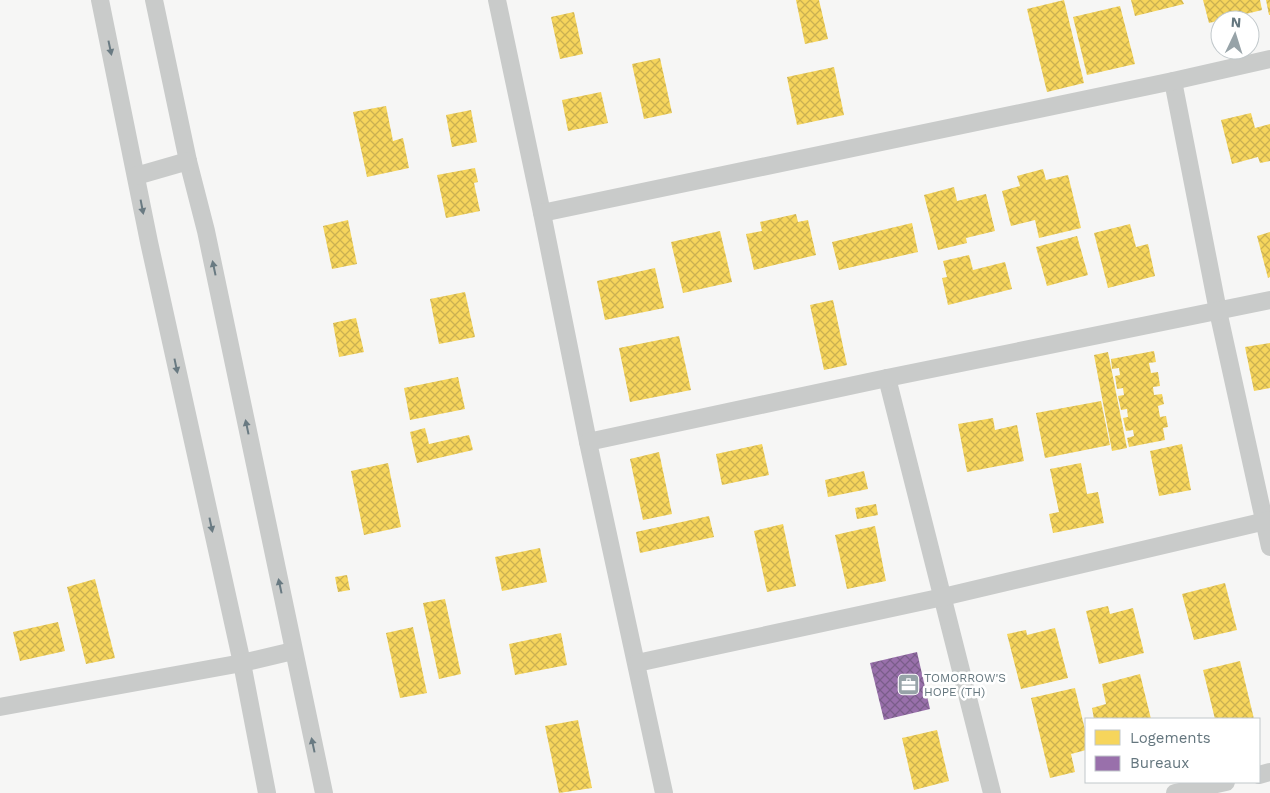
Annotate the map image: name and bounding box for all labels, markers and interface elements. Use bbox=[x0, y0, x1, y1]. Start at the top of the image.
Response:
north arrow bbox=[1210, 10, 1260, 60]
text: N bbox=[1230, 14, 1242, 30]
one-way arrow bbox=[106, 40, 114, 55]
one-way arrow bbox=[139, 199, 147, 215]
one-way arrow bbox=[209, 260, 217, 276]
one-way arrow bbox=[172, 358, 180, 373]
one-way arrow bbox=[242, 419, 250, 435]
one-way arrow bbox=[208, 517, 216, 533]
one-way arrow bbox=[275, 578, 283, 594]
place label: TOMORROW'S HOPE (TH) bbox=[924, 671, 1006, 699]
office icon: TOMORROW'S HOPE (TH) bbox=[896, 673, 920, 697]
legend bbox=[1085, 718, 1260, 783]
text: Logements bbox=[1130, 729, 1211, 747]
one-way arrow bbox=[309, 738, 317, 753]
text: Bureaux bbox=[1130, 754, 1189, 772]

